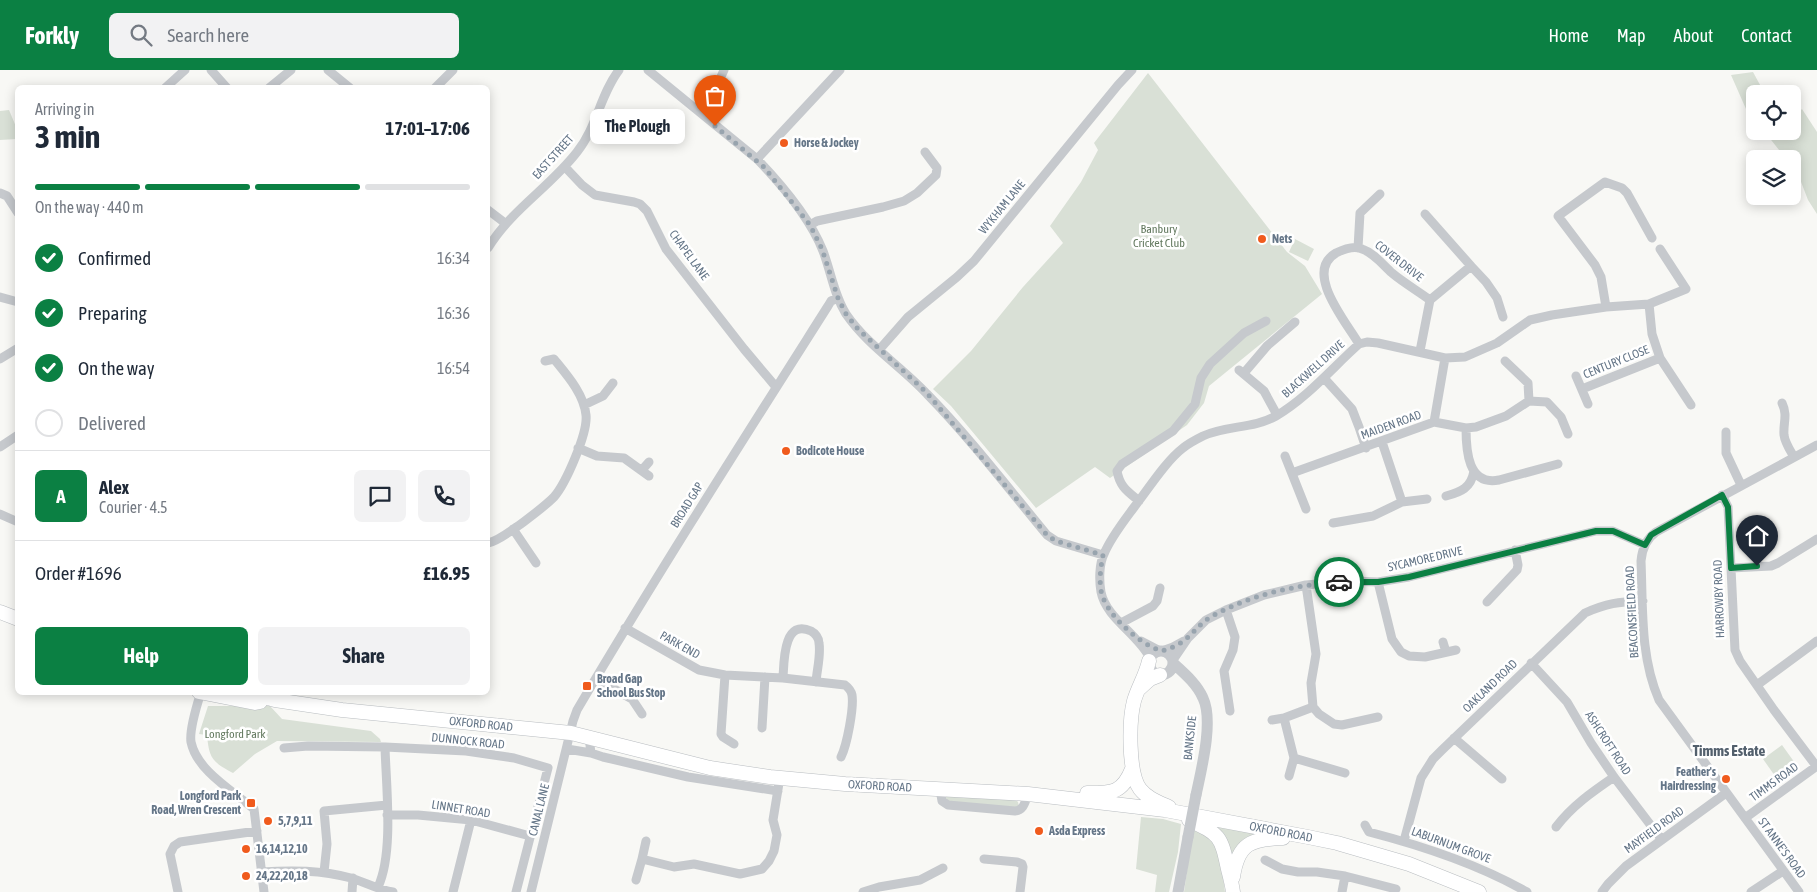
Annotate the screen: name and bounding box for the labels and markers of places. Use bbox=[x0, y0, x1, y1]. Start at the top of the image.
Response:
pin bbox=[694, 75, 736, 126]
callout: The Plough bbox=[590, 108, 685, 144]
place label: Horse & Jockey bbox=[794, 136, 859, 150]
marker: Horse & Jockey bbox=[778, 137, 790, 149]
place label: Nets bbox=[1272, 232, 1293, 246]
marker: Nets bbox=[1256, 233, 1268, 245]
place label: Bodicote House bbox=[796, 444, 865, 458]
marker: Bodicote House bbox=[780, 445, 792, 457]
pin bbox=[1736, 515, 1778, 566]
place label: Broad Gap School Bus Stop bbox=[597, 672, 666, 700]
marker: Broad Gap School Bus Stop bbox=[581, 680, 593, 692]
place label: Feather's Hairdressing bbox=[1660, 765, 1717, 793]
marker: Feather's Hairdressing bbox=[1720, 773, 1732, 785]
place label: Longford Park Road, Wren Crescent bbox=[151, 789, 242, 817]
marker: Longford Park Road, Wren Crescent bbox=[245, 797, 257, 809]
place label: 5,7,9,11 bbox=[278, 814, 313, 828]
marker: 5,7,9,11 bbox=[262, 815, 274, 827]
place label: Asda Express bbox=[1048, 824, 1106, 838]
marker: Asda Express bbox=[1033, 825, 1045, 837]
place label: 16,14,12,10 bbox=[256, 842, 308, 856]
marker: 16,14,12,10 bbox=[240, 843, 252, 855]
place label: 24,22,20,18 bbox=[256, 869, 308, 883]
marker: 24,22,20,18 bbox=[240, 870, 252, 882]

